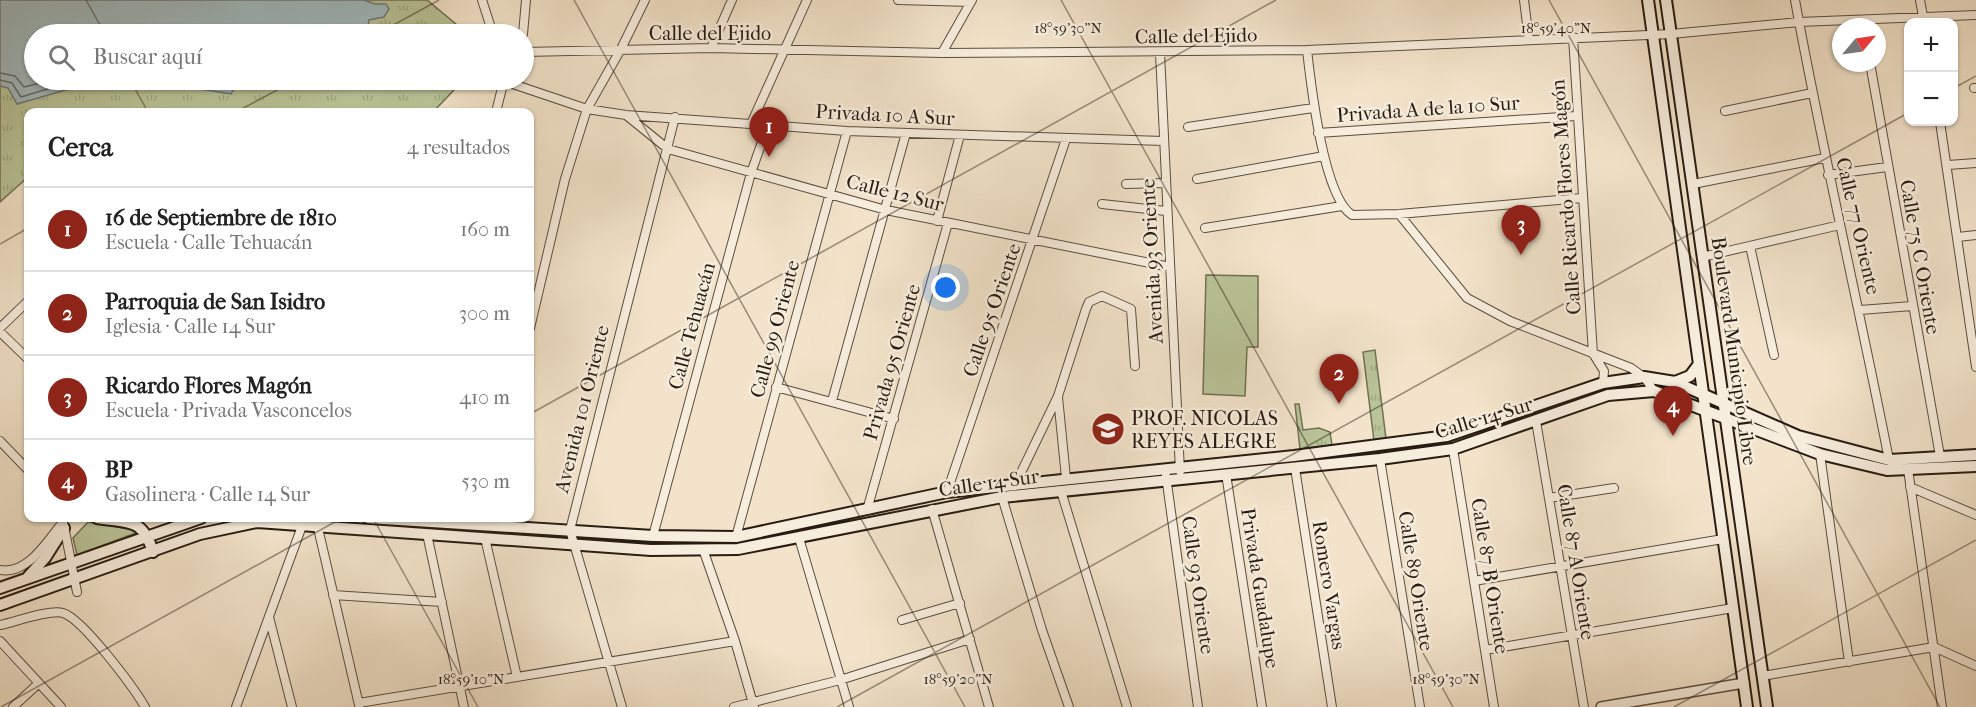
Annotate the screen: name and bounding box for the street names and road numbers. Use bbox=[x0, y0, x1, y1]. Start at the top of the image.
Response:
street label: Calle del Ejido bbox=[649, 22, 771, 45]
street label: Calle del Ejido bbox=[1135, 23, 1257, 49]
street label: Calle Ricardo Flores Magón bbox=[1546, 78, 1586, 315]
street label: Privada A de la 10 Sur bbox=[1336, 91, 1521, 127]
street label: Privada 10 A Sur bbox=[815, 100, 956, 130]
street label: Calle 77 Oriente bbox=[1831, 155, 1885, 297]
street label: Calle 12 Sur bbox=[844, 170, 947, 216]
street label: Avenida 93 Oriente bbox=[1136, 178, 1168, 345]
street label: Calle 75 C Oriente bbox=[1895, 178, 1945, 336]
street label: Boulevard Municipio Libre bbox=[1707, 235, 1761, 467]
street label: Calle 95 Oriente bbox=[958, 240, 1026, 380]
street label: Calle 99 Oriente bbox=[746, 258, 804, 400]
street label: Calle Tehuacán bbox=[664, 260, 720, 392]
street label: Privada 95 Oriente bbox=[859, 281, 925, 443]
street label: Avenida 101 Oriente bbox=[550, 323, 614, 496]
street label: Calle 14 Sur bbox=[1432, 392, 1536, 444]
street label: Calle 14 Sur bbox=[937, 465, 1041, 501]
street label: Calle 87 A Oriente bbox=[1552, 482, 1600, 642]
street label: Calle 87 B Oriente bbox=[1466, 496, 1514, 656]
street label: Privada Guadalupe bbox=[1236, 506, 1284, 670]
street label: Calle 89 Oriente bbox=[1394, 509, 1438, 653]
street label: Calle 93 Oriente bbox=[1177, 514, 1219, 656]
street label: Romero Vargas bbox=[1307, 519, 1351, 651]

